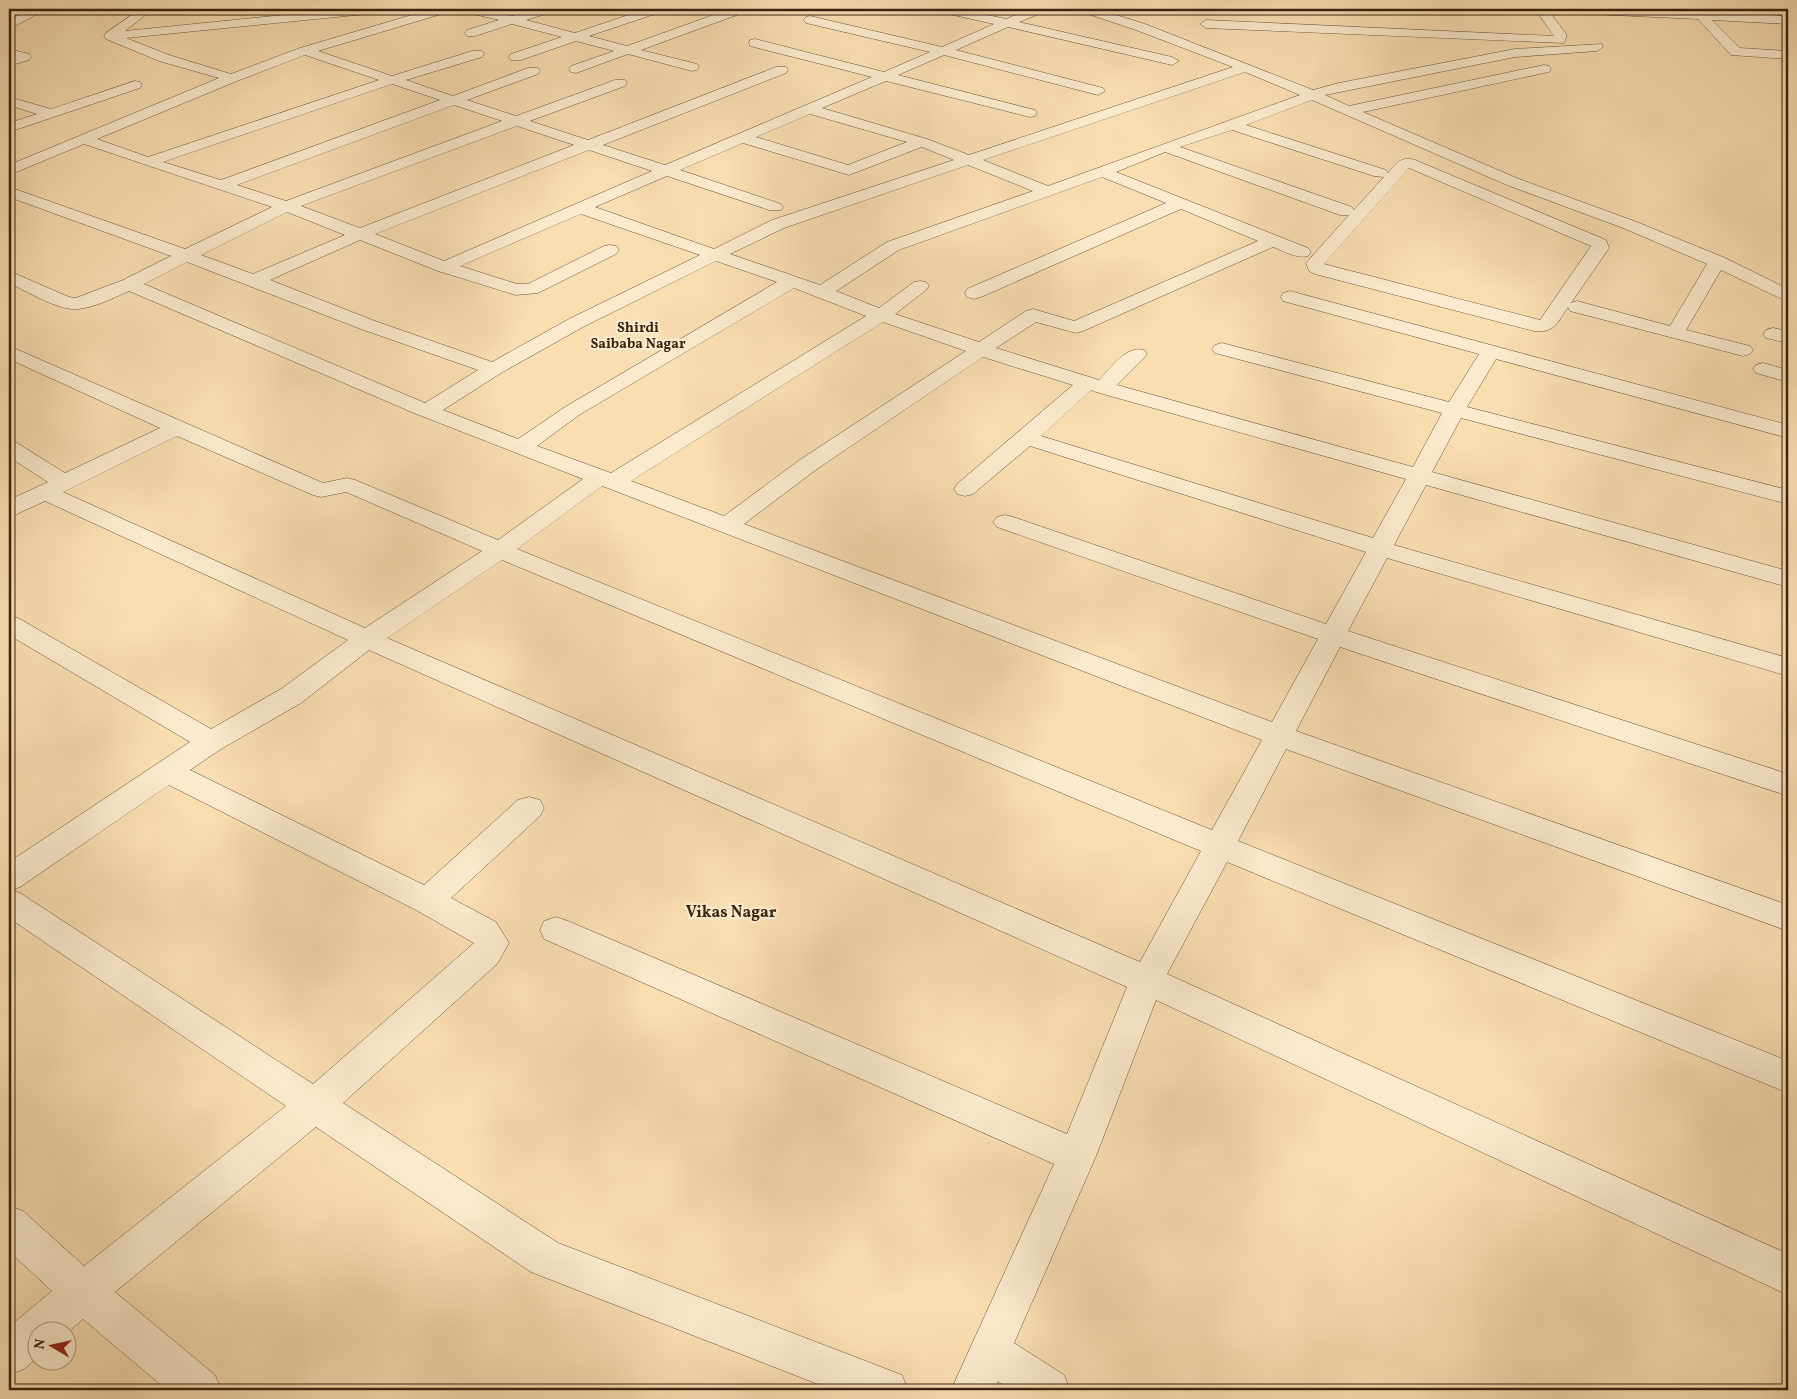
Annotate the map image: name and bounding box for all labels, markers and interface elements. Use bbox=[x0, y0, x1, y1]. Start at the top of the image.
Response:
district label: Shirdi Saibaba Nagar bbox=[590, 319, 686, 354]
district label: Vikas Nagar bbox=[686, 902, 777, 924]
north arrow bbox=[28, 1322, 78, 1372]
text: N bbox=[30, 1338, 51, 1351]

